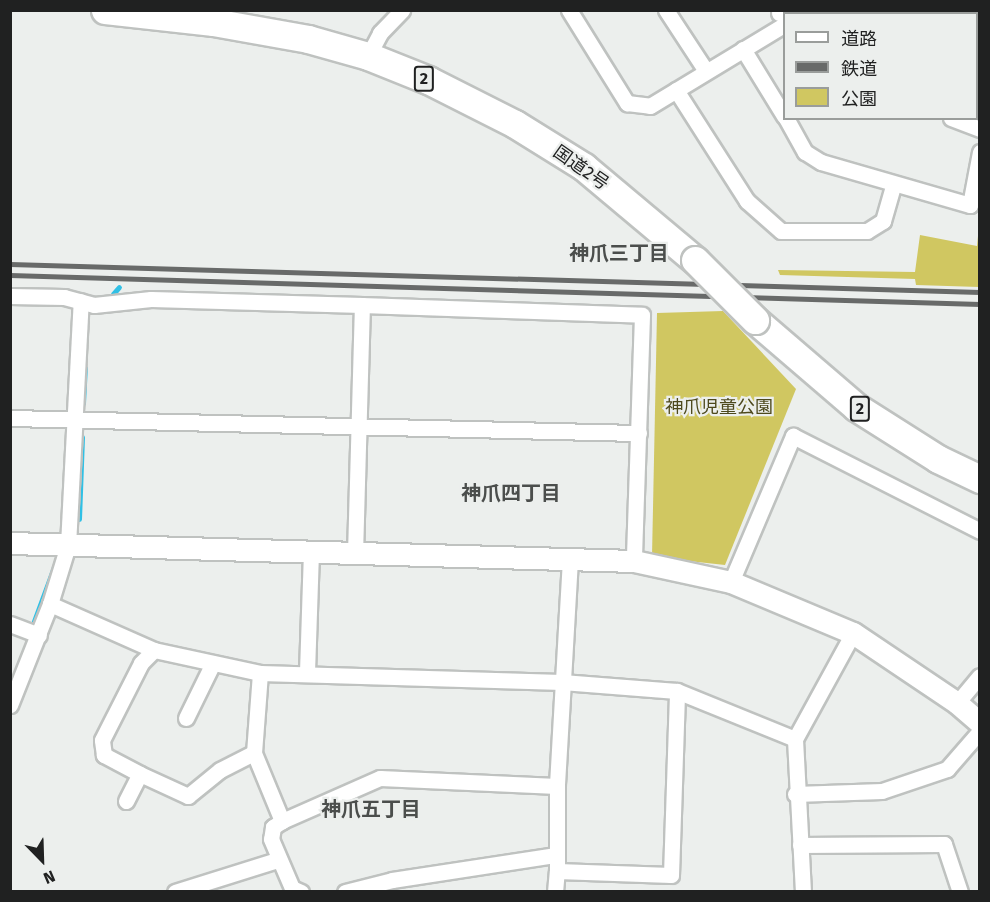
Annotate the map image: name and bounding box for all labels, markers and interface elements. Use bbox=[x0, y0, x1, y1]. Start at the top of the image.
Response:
legend bbox=[783, 12, 978, 120]
text: 道路 bbox=[841, 28, 877, 50]
text: 鉄道 bbox=[841, 58, 877, 80]
road number: 2 bbox=[414, 66, 434, 92]
text: 公園 bbox=[841, 88, 877, 110]
street label: 国道2号 bbox=[549, 141, 613, 195]
district label: 神爪三丁目 bbox=[569, 241, 669, 265]
park label: 神爪児童公園 bbox=[665, 396, 773, 418]
road number: 2 bbox=[850, 396, 870, 422]
district label: 神爪四丁目 bbox=[461, 481, 561, 505]
district label: 神爪五丁目 bbox=[321, 797, 421, 821]
north arrow bbox=[12, 830, 72, 890]
text: N bbox=[41, 866, 58, 888]

